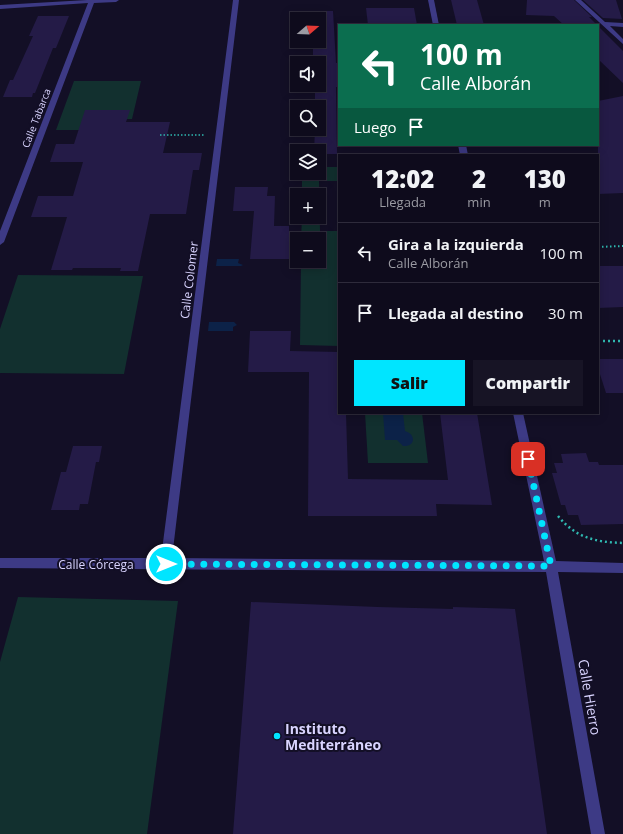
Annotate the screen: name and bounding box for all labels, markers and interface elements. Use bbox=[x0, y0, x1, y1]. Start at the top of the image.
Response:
north arrow bbox=[290, 12, 326, 48]
map controls bbox=[290, 12, 326, 268]
text: 100 m bbox=[420, 35, 503, 73]
icon: left bbox=[354, 40, 406, 92]
button: sound bbox=[290, 56, 326, 92]
text: Calle Alborán bbox=[420, 71, 531, 95]
street label: Calle Tabarca bbox=[18, 86, 54, 150]
button: search bbox=[290, 100, 326, 136]
icon: arrive bbox=[405, 116, 427, 138]
text: Luego bbox=[354, 117, 397, 137]
button: layers bbox=[290, 144, 326, 180]
text: 12:02 bbox=[371, 162, 434, 195]
text: 2 bbox=[472, 162, 486, 195]
text: 130 bbox=[524, 162, 566, 195]
button: + bbox=[290, 188, 326, 224]
text: Llegada bbox=[379, 193, 426, 211]
text: min bbox=[467, 193, 491, 211]
text: m bbox=[539, 193, 551, 211]
button: − bbox=[290, 232, 326, 268]
text: Gira a la izquierda bbox=[388, 234, 524, 254]
street label: Calle Colomer bbox=[176, 240, 202, 320]
icon: left bbox=[354, 242, 376, 264]
text: 100 m bbox=[539, 243, 583, 263]
text: Calle Alborán bbox=[388, 254, 468, 272]
icon: arrive bbox=[354, 302, 376, 324]
text: Llegada al destino bbox=[388, 303, 523, 323]
text: 30 m bbox=[548, 303, 583, 323]
button: Salir bbox=[354, 360, 465, 406]
button: Compartir bbox=[473, 360, 583, 406]
pin bbox=[511, 442, 545, 476]
icon: arrive bbox=[517, 448, 539, 470]
position arrow bbox=[145, 543, 187, 585]
street label: Calle Córcega bbox=[58, 556, 134, 573]
street label: Calle Hierro bbox=[574, 658, 606, 736]
place label: Instituto Mediterráneo bbox=[285, 719, 382, 754]
marker: Instituto Mediterráneo bbox=[272, 731, 282, 741]

